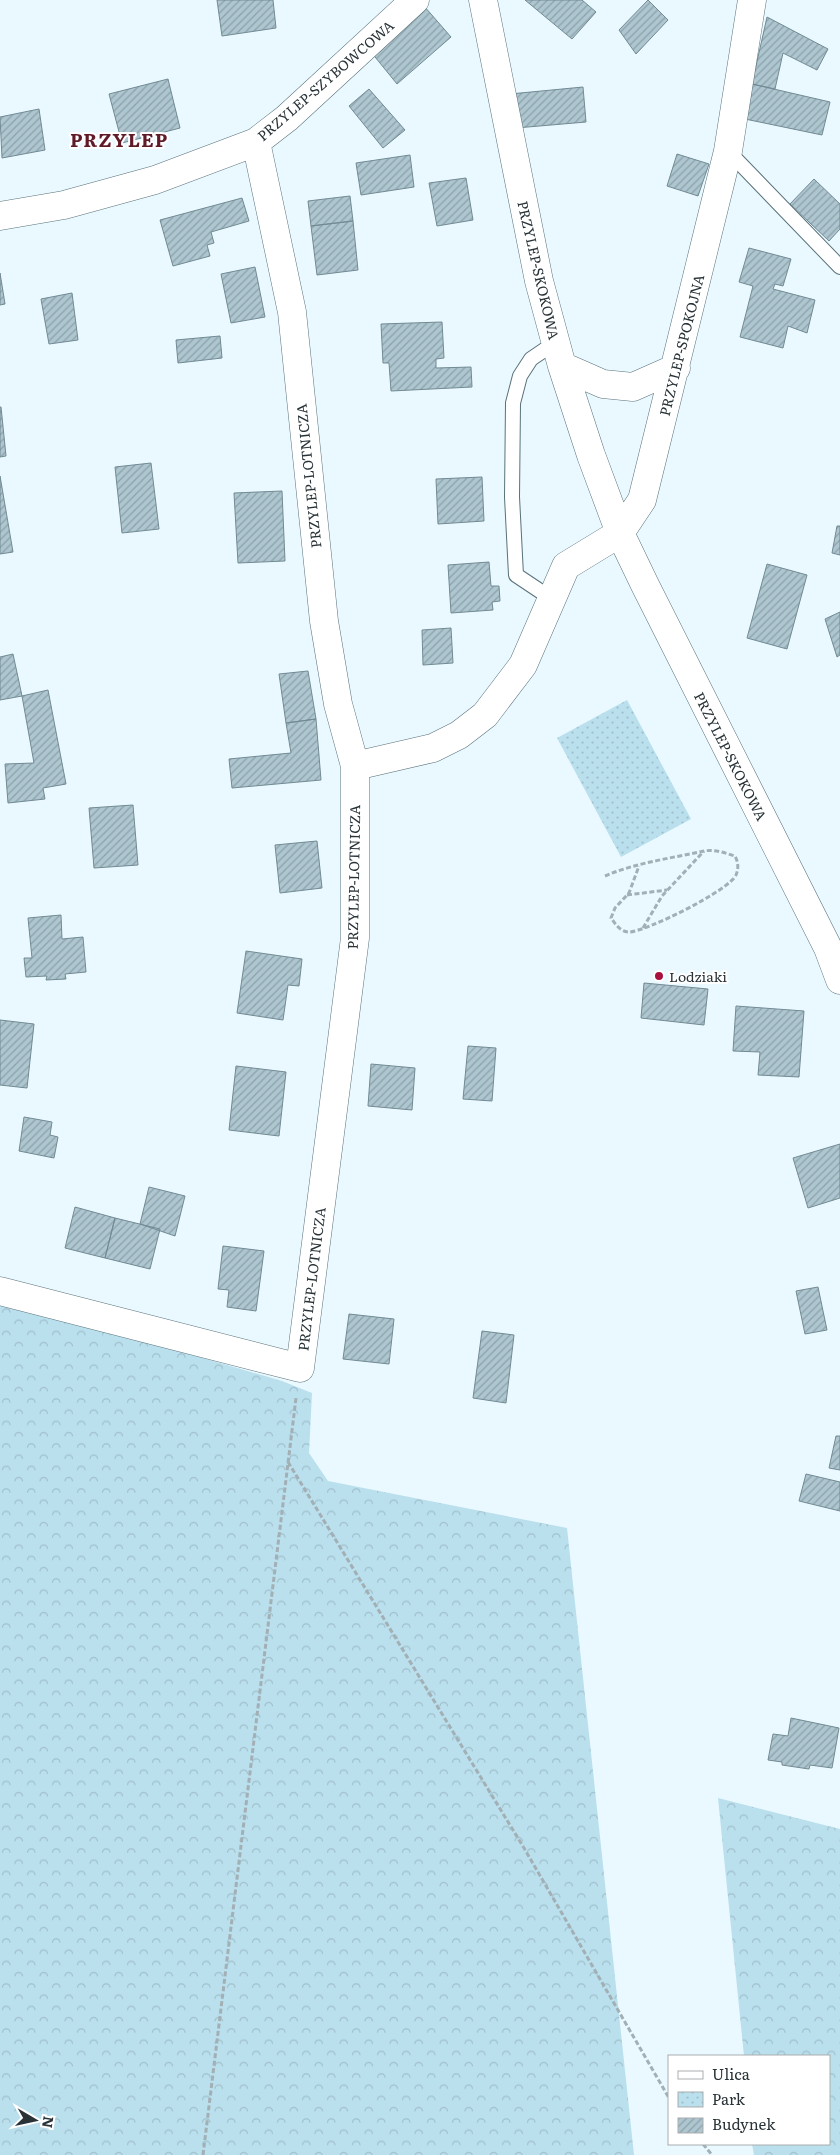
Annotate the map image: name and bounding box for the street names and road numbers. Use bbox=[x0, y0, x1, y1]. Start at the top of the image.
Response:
street label: PRZYLEP-SZYBOWCOWA bbox=[252, 15, 398, 145]
street label: PRZYLEP-SKOKOWA bbox=[513, 199, 565, 342]
street label: PRZYLEP-SPOKOJNA bbox=[654, 271, 708, 418]
street label: PRZYLEP-LOTNICZA bbox=[290, 402, 326, 549]
street label: PRZYLEP-SKOKOWA bbox=[690, 688, 772, 824]
street label: PRZYLEP-LOTNICZA bbox=[342, 804, 364, 950]
street label: PRZYLEP-LOTNICZA bbox=[292, 1205, 330, 1352]

